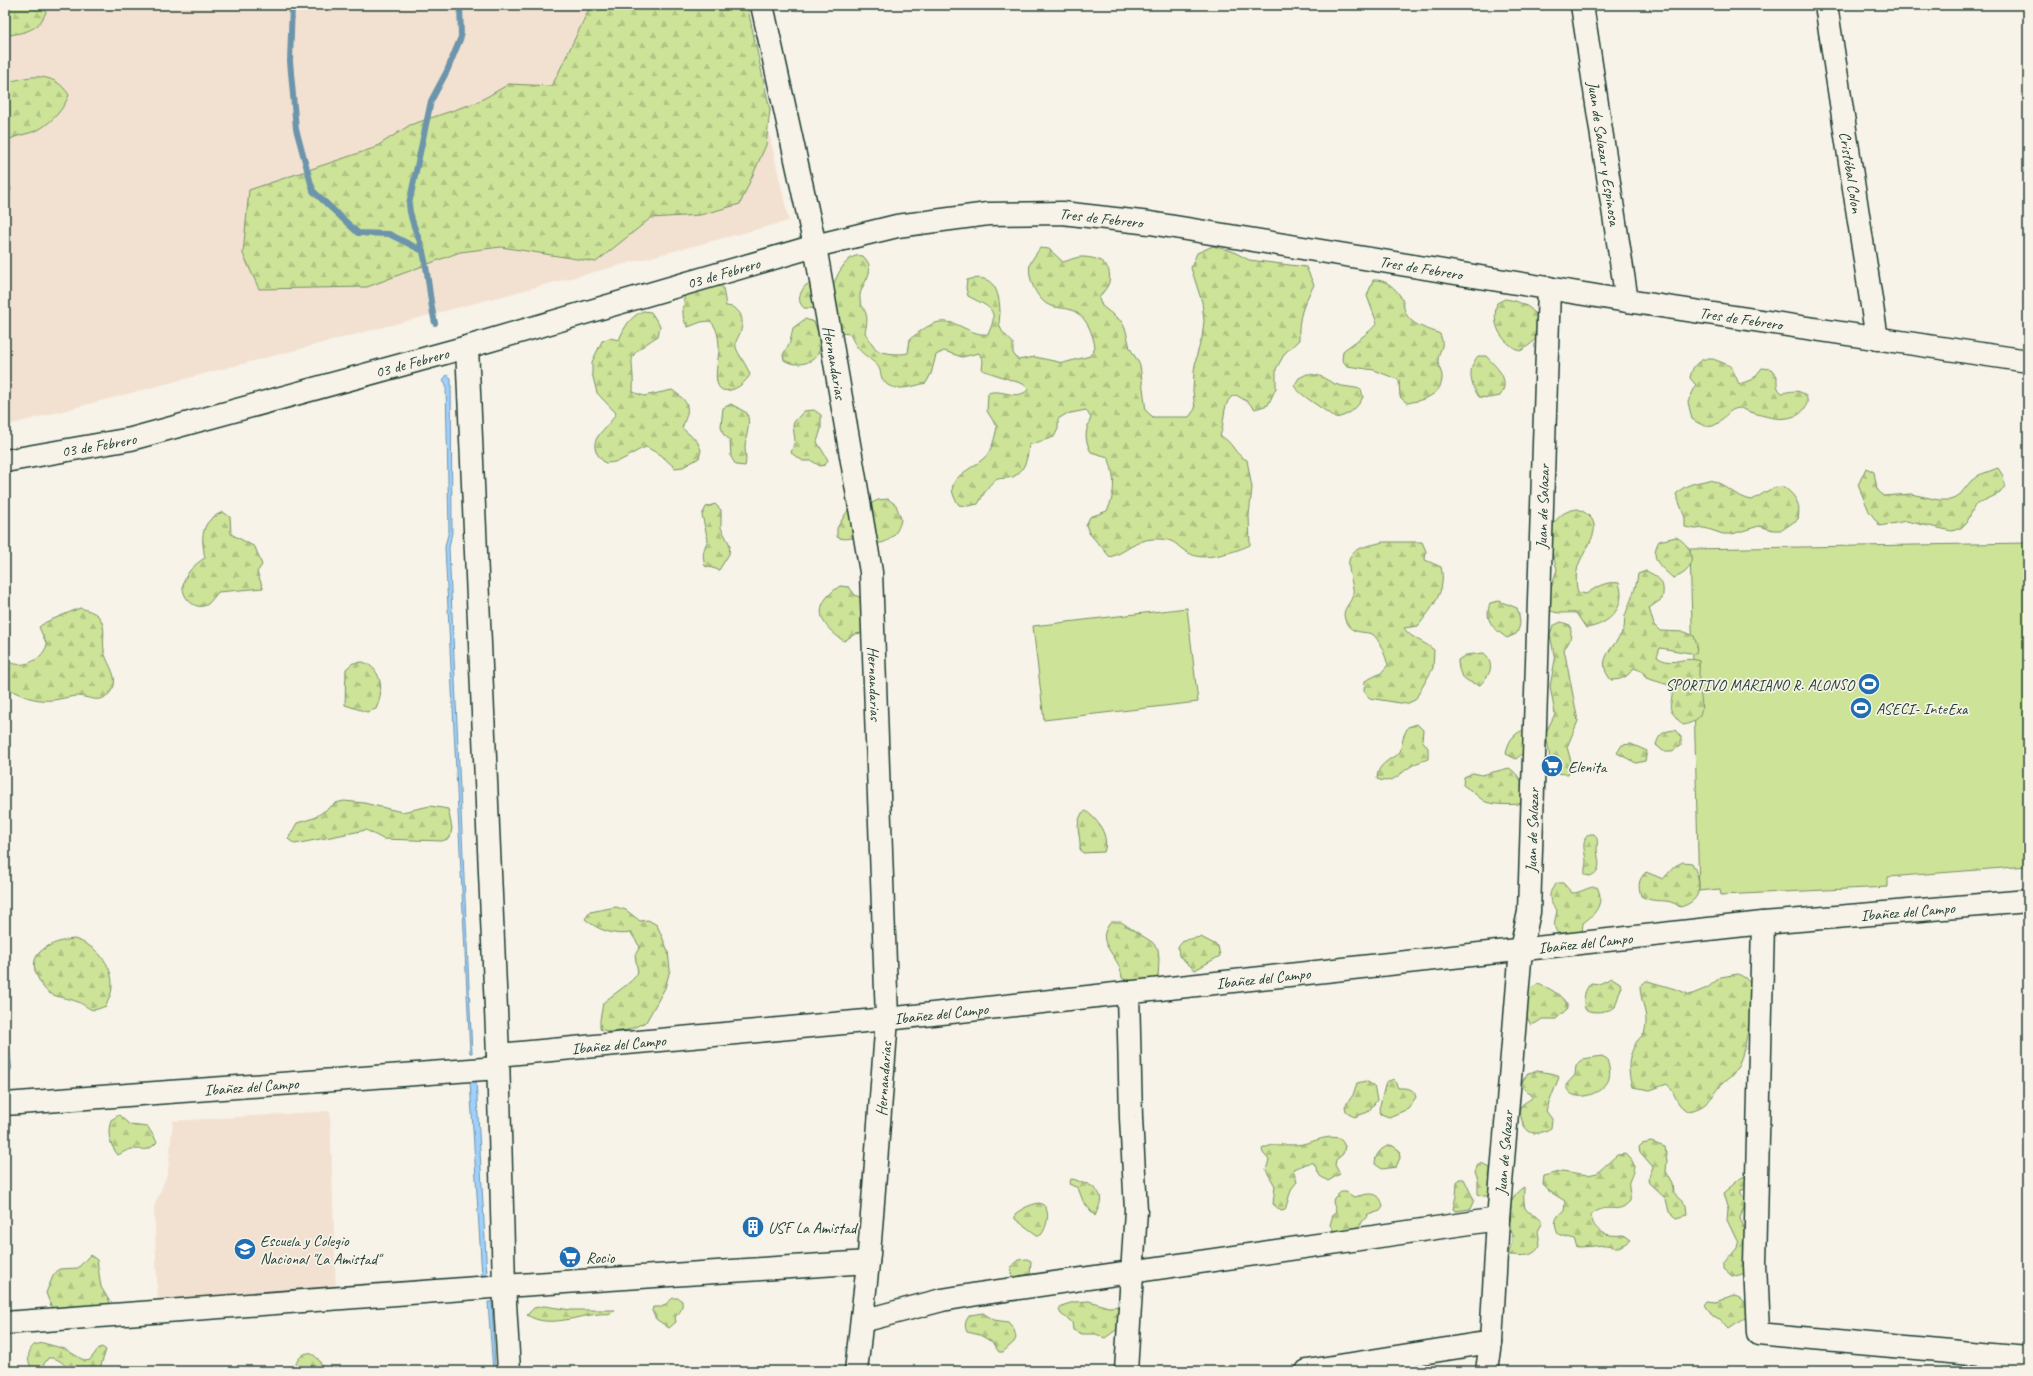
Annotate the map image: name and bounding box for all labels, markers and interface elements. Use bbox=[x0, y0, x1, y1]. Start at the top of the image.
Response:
street label: Juan de Salazar y Espinosa bbox=[1583, 79, 1625, 228]
street label: Cristóbal Colon bbox=[1834, 130, 1867, 215]
street label: Tres de Febrero bbox=[1058, 204, 1146, 233]
street label: Tres de Febrero bbox=[1378, 252, 1466, 285]
street label: 03 de Febrero bbox=[685, 253, 764, 294]
street label: Tres de Febrero bbox=[1698, 303, 1786, 335]
street label: Hernandarias bbox=[818, 324, 850, 403]
street label: 03 de Febrero bbox=[373, 343, 452, 383]
street label: 03 de Febrero bbox=[60, 429, 140, 462]
street label: Juan de Salazar bbox=[1532, 463, 1554, 550]
street label: Hernandarias bbox=[863, 646, 885, 722]
sports icon: SPORTIVO MARIANO R. ALONSO bbox=[1856, 671, 1882, 697]
place label: SPORTIVO MARIANO R. ALONSO bbox=[1665, 675, 1856, 695]
sports icon: ASECI- InteExa bbox=[1848, 695, 1874, 721]
place label: ASECI- InteExa bbox=[1876, 699, 1969, 719]
supermarket icon: Elenita bbox=[1539, 753, 1565, 779]
place label: Elenita bbox=[1568, 757, 1608, 777]
street label: Juan de Salazar bbox=[1521, 787, 1544, 874]
street label: Ibañez del Campo bbox=[1860, 898, 1957, 926]
street label: Ibañez del Campo bbox=[1537, 928, 1635, 959]
street label: Ibañez del Campo bbox=[1215, 964, 1313, 994]
street label: Ibañez del Campo bbox=[893, 999, 991, 1029]
street label: Ibañez del Campo bbox=[571, 1030, 668, 1059]
street label: Hernandarias bbox=[871, 1040, 897, 1117]
street label: Ibañez del Campo bbox=[204, 1073, 301, 1100]
street label: Juan de Salazar bbox=[1491, 1109, 1518, 1197]
building icon: USF La Amistad bbox=[740, 1214, 766, 1240]
place label: USF La Amistad bbox=[768, 1218, 859, 1238]
place label: Escuela y Colegio Nacional "La Amistad" bbox=[260, 1231, 384, 1269]
school or university icon: Escuela y Colegio Nacional "La Amistad" bbox=[232, 1236, 258, 1262]
supermarket icon: Rocio bbox=[557, 1244, 583, 1270]
place label: Rocio bbox=[586, 1248, 616, 1268]

